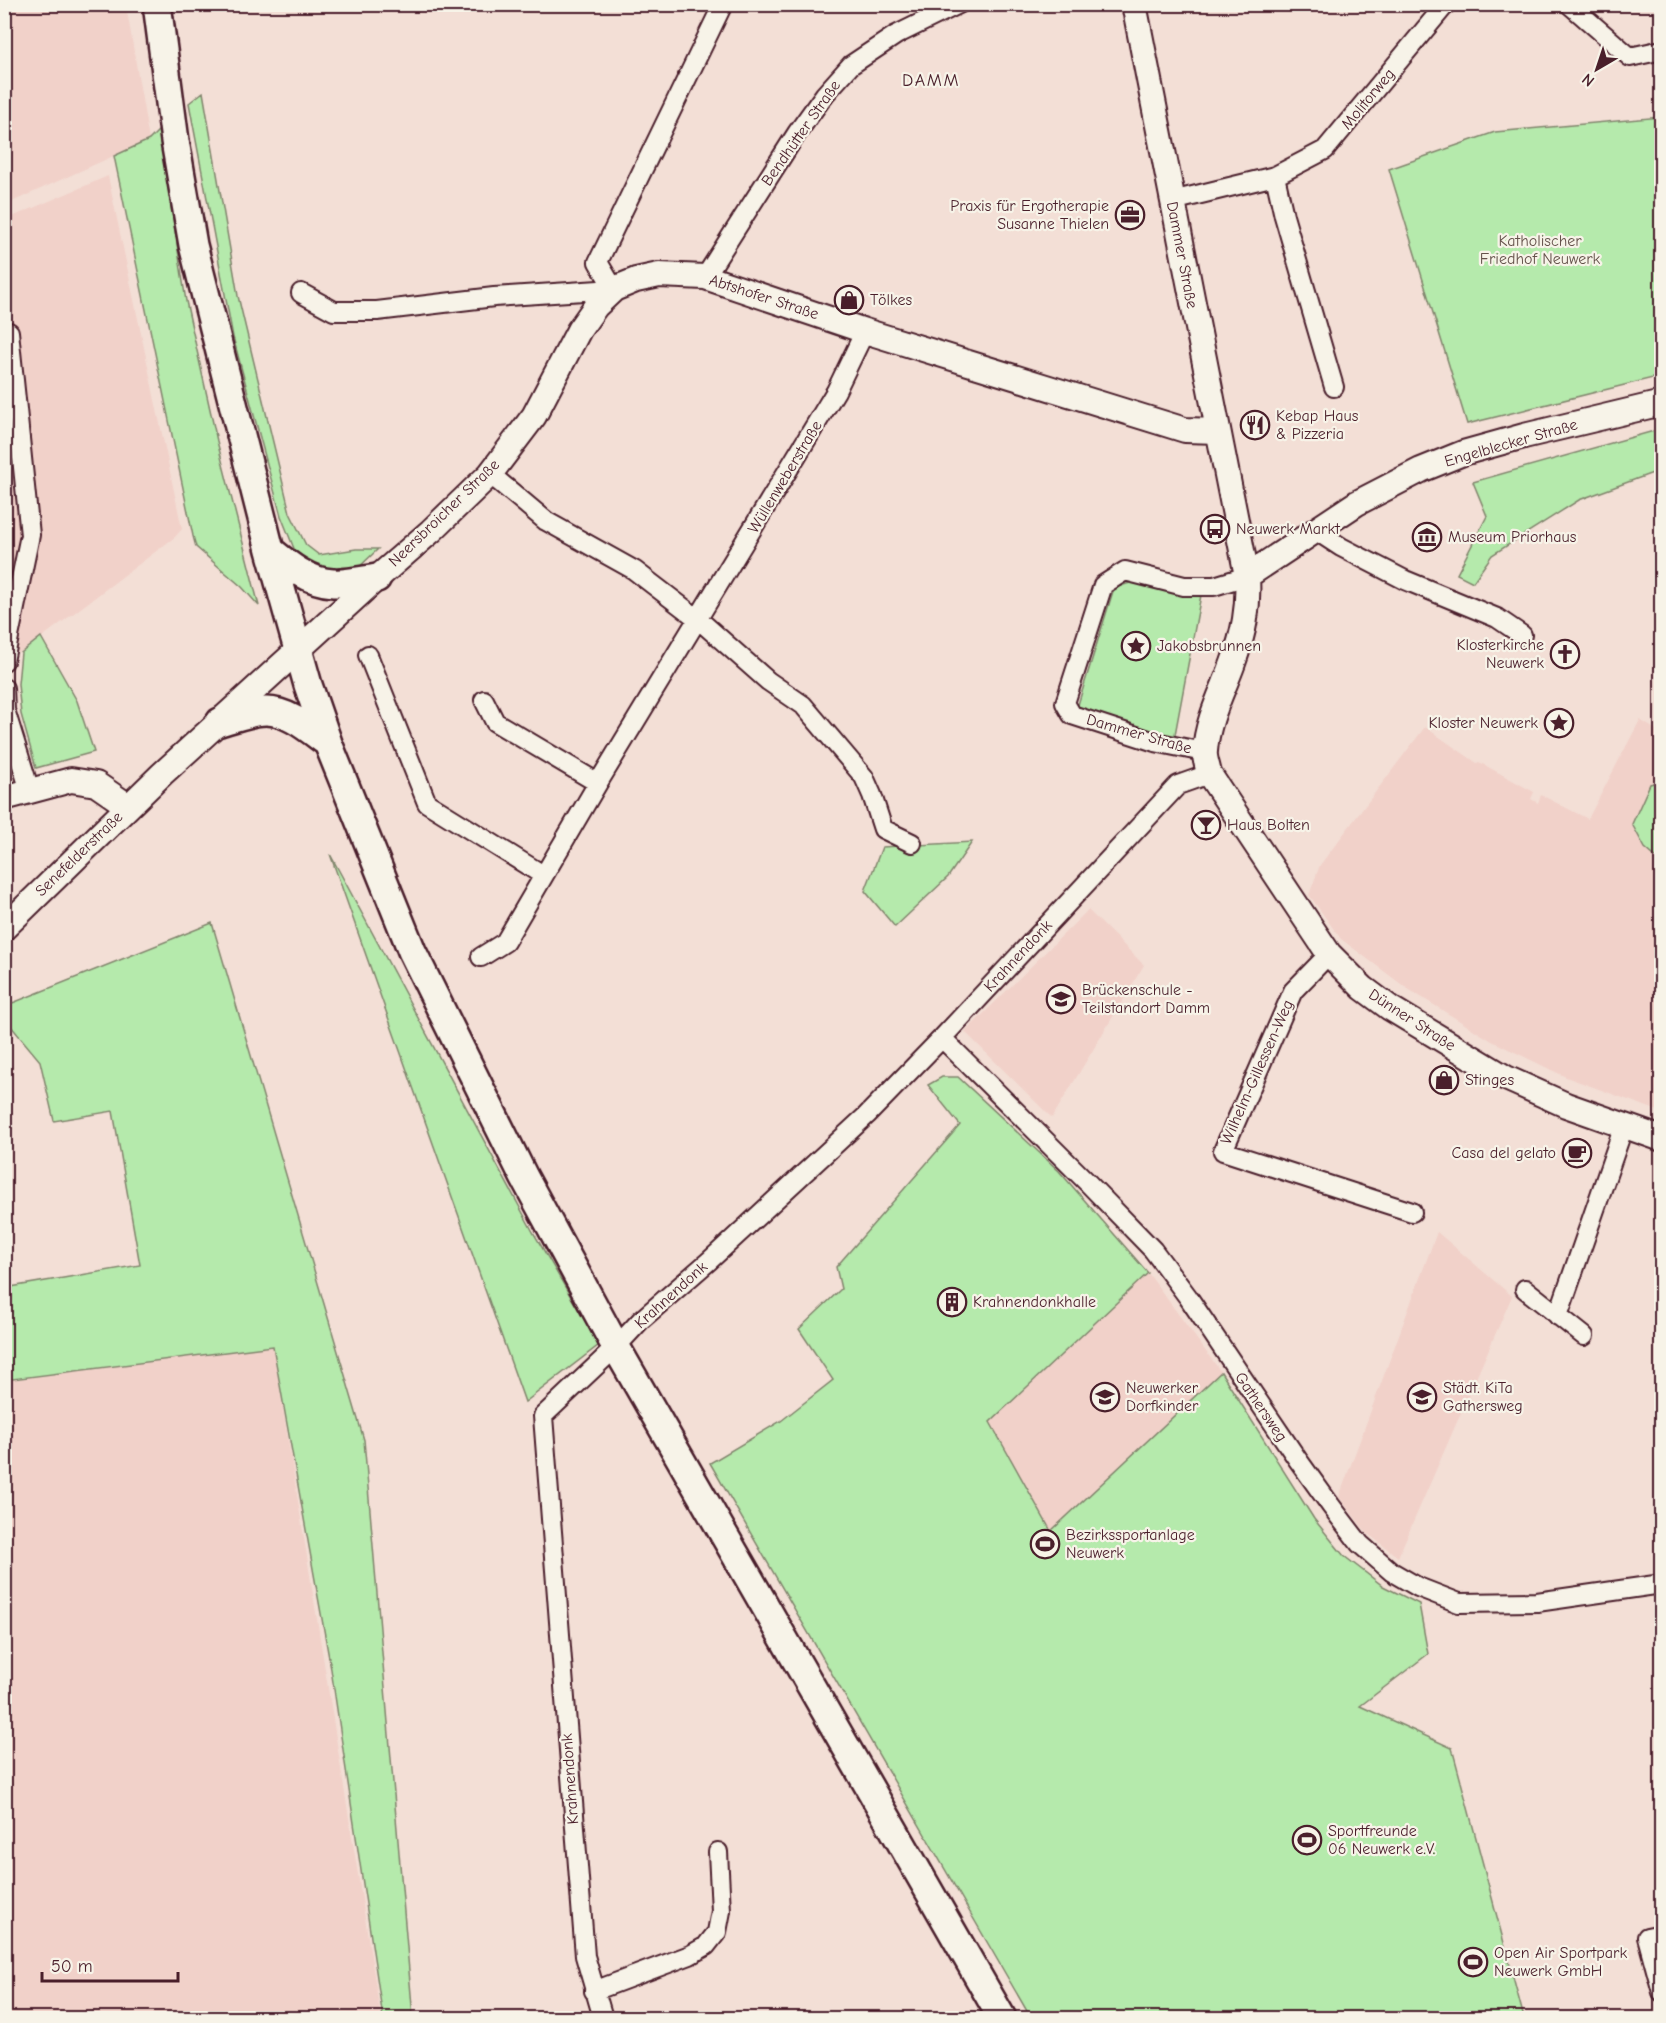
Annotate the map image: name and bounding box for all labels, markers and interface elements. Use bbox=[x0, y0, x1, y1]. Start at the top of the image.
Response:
north arrow bbox=[1567, 39, 1627, 99]
street label: Molitorweg bbox=[1337, 65, 1399, 133]
district label: DAMM bbox=[902, 70, 960, 91]
text: N bbox=[1578, 70, 1598, 90]
street label: Bendhütter Straße bbox=[758, 77, 844, 189]
place label: Praxis für Ergotherapie Susanne Thielen bbox=[950, 197, 1109, 233]
office icon: Praxis für Ergotherapie Susanne Thielen bbox=[1114, 199, 1146, 231]
street label: Dammer Straße bbox=[1163, 200, 1201, 310]
park label: Katholischer Friedhof Neuwerk bbox=[1480, 232, 1601, 268]
street label: Abtshofer Straße bbox=[707, 271, 821, 323]
shop icon: Tölkes bbox=[833, 284, 865, 316]
place label: Tölkes bbox=[870, 291, 912, 309]
place label: Kebap Haus & Pizzeria bbox=[1276, 407, 1359, 443]
restaurant icon: Kebap Haus & Pizzeria bbox=[1239, 409, 1271, 441]
street label: Engelblecker Straße bbox=[1442, 415, 1580, 471]
street label: Wüllenweberstraße bbox=[744, 417, 826, 537]
street label: Neersbroicher Straße bbox=[385, 456, 503, 570]
bus stop icon: Neuwerk Markt bbox=[1199, 513, 1231, 545]
place label: Neuwerk Markt bbox=[1236, 520, 1340, 538]
museum icon: Museum Priorhaus bbox=[1411, 521, 1443, 553]
place label: Museum Priorhaus bbox=[1448, 528, 1577, 546]
place icon: Jakobsbrunnen bbox=[1120, 630, 1152, 662]
place label: Klosterkirche Neuwerk bbox=[1456, 636, 1544, 672]
place label: Jakobsbrunnen bbox=[1157, 637, 1261, 655]
church icon: Klosterkirche Neuwerk bbox=[1549, 638, 1581, 670]
place icon: Kloster Neuwerk bbox=[1543, 707, 1575, 739]
street label: Dammer Straße bbox=[1084, 710, 1194, 758]
place label: Kloster Neuwerk bbox=[1429, 714, 1538, 732]
street label: Senefelderstraße bbox=[32, 808, 126, 900]
bar icon: Haus Bolten bbox=[1190, 809, 1222, 841]
place label: Haus Bolten bbox=[1227, 816, 1310, 834]
street label: Krahnendonk bbox=[980, 916, 1056, 995]
place label: Brückenschule - Teilstandort Damm bbox=[1082, 981, 1210, 1017]
school or university icon: Brückenschule - Teilstandort Damm bbox=[1045, 983, 1077, 1015]
street label: Dünner Straße bbox=[1365, 985, 1459, 1055]
street label: Wilhelm-Gillessen-Weg bbox=[1217, 997, 1297, 1147]
shop icon: Stinges bbox=[1428, 1064, 1460, 1096]
place label: Stinges bbox=[1465, 1071, 1514, 1089]
cafe icon: Casa del gelato bbox=[1561, 1137, 1593, 1169]
place label: Casa del gelato bbox=[1452, 1144, 1556, 1162]
street label: Krahnendonk bbox=[631, 1258, 711, 1332]
building icon: Krahnendonkhalle bbox=[936, 1286, 968, 1318]
place label: Krahnendonkhalle bbox=[973, 1293, 1096, 1311]
street label: Gathersweg bbox=[1231, 1369, 1291, 1445]
place label: Neuwerker Dorfkinder bbox=[1126, 1379, 1199, 1415]
place label: Städt. KiTa Gathersweg bbox=[1443, 1379, 1523, 1415]
school or university icon: Neuwerker Dorfkinder bbox=[1089, 1381, 1121, 1413]
school or university icon: Städt. KiTa Gathersweg bbox=[1406, 1381, 1438, 1413]
place label: Bezirkssportanlage Neuwerk bbox=[1066, 1526, 1195, 1562]
sports icon: Bezirkssportanlage Neuwerk bbox=[1029, 1528, 1061, 1560]
street label: Krahnendonk bbox=[558, 1733, 582, 1825]
place label: Sportfreunde 06 Neuwerk e.V. bbox=[1328, 1822, 1435, 1858]
sports icon: Sportfreunde 06 Neuwerk e.V. bbox=[1291, 1824, 1323, 1856]
place label: Open Air Sportpark Neuwerk GmbH bbox=[1494, 1944, 1627, 1980]
scale bar bbox=[42, 1945, 178, 1983]
sports icon: Open Air Sportpark Neuwerk GmbH bbox=[1457, 1946, 1489, 1978]
text: 50 m bbox=[51, 1956, 93, 1977]

